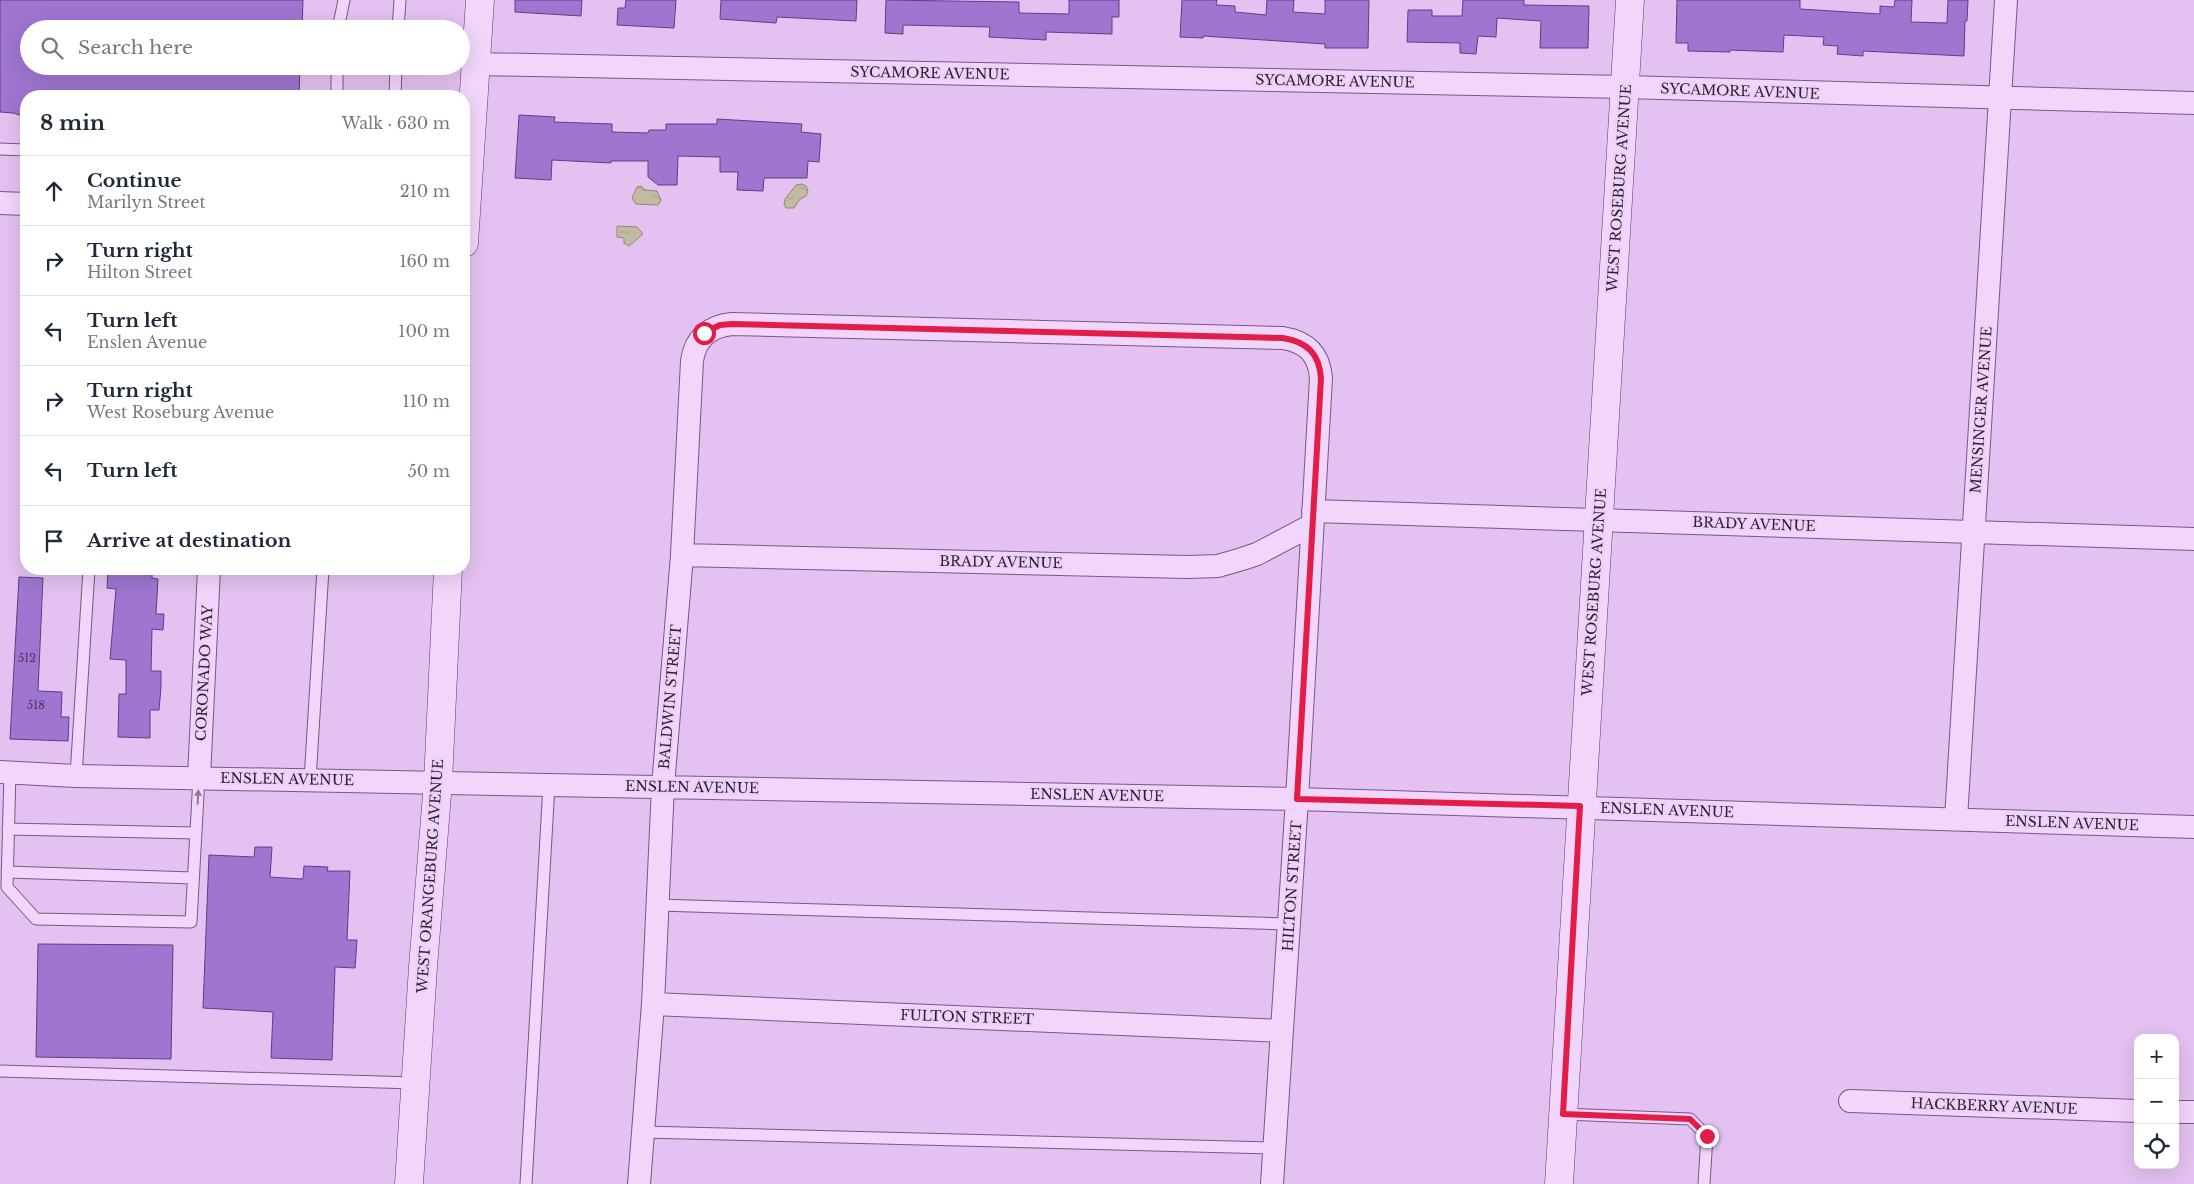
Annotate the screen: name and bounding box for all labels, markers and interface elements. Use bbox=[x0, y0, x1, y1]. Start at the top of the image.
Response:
search box bbox=[20, 20, 470, 75]
icon: search bbox=[38, 34, 66, 62]
text: Search here bbox=[78, 36, 193, 59]
street label: SYCAMORE AVENUE bbox=[850, 63, 1010, 83]
street label: SYCAMORE AVENUE bbox=[1255, 71, 1415, 91]
street label: SYCAMORE AVENUE bbox=[1660, 79, 1820, 103]
street label: WEST ROSEBURG AVENUE bbox=[1603, 84, 1635, 293]
text: 8 min bbox=[40, 110, 105, 136]
text: Walk · 630 m bbox=[342, 113, 450, 133]
text: Continue bbox=[87, 169, 182, 192]
icon: ahead bbox=[40, 177, 68, 205]
text: 210 m bbox=[400, 181, 450, 201]
text: Marilyn Street bbox=[87, 192, 205, 212]
text: Turn right bbox=[87, 239, 193, 262]
icon: right bbox=[40, 247, 68, 275]
text: 160 m bbox=[399, 251, 450, 271]
text: Hilton Street bbox=[87, 262, 193, 282]
text: Turn left bbox=[87, 309, 178, 332]
icon: left bbox=[40, 317, 68, 345]
text: 100 m bbox=[398, 321, 450, 341]
route start bbox=[693, 322, 716, 345]
street label: MENSINGER AVENUE bbox=[1966, 326, 1996, 494]
text: Enslen Avenue bbox=[87, 332, 207, 352]
text: Turn right bbox=[87, 379, 193, 402]
icon: right bbox=[40, 387, 68, 415]
text: 110 m bbox=[403, 391, 450, 411]
text: West Roseburg Avenue bbox=[87, 402, 274, 422]
icon: left bbox=[40, 457, 68, 485]
text: Turn left bbox=[87, 459, 178, 482]
text: 50 m bbox=[408, 461, 450, 481]
street label: WEST ROSEBURG AVENUE bbox=[1578, 488, 1610, 697]
street label: BRADY AVENUE bbox=[1692, 513, 1816, 535]
icon: arrive bbox=[40, 527, 68, 555]
text: Arrive at destination bbox=[87, 529, 291, 552]
street label: BRADY AVENUE bbox=[939, 552, 1063, 572]
street label: CORONADO WAY bbox=[191, 604, 217, 741]
street label: BALDWIN STREET bbox=[655, 624, 685, 770]
house number: 512 bbox=[18, 651, 36, 665]
house number: 518 bbox=[27, 698, 45, 712]
street label: WEST ORANGEBURG AVENUE bbox=[413, 758, 447, 995]
street label: ENSLEN AVENUE bbox=[220, 769, 354, 789]
street label: ENSLEN AVENUE bbox=[625, 777, 759, 797]
street label: ENSLEN AVENUE bbox=[1030, 785, 1164, 805]
one-way arrow bbox=[194, 789, 202, 805]
street label: ENSLEN AVENUE bbox=[1600, 799, 1734, 821]
street label: ENSLEN AVENUE bbox=[2005, 812, 2139, 834]
street label: HILTON STREET bbox=[1278, 820, 1306, 952]
street label: FULTON STREET bbox=[900, 1006, 1034, 1028]
map controls bbox=[2134, 1034, 2179, 1169]
button: + bbox=[2134, 1034, 2179, 1079]
button: − bbox=[2134, 1079, 2179, 1124]
street label: HACKBERRY AVENUE bbox=[1910, 1094, 2078, 1118]
button: locate bbox=[2134, 1124, 2179, 1169]
route end bbox=[1696, 1125, 1719, 1148]

